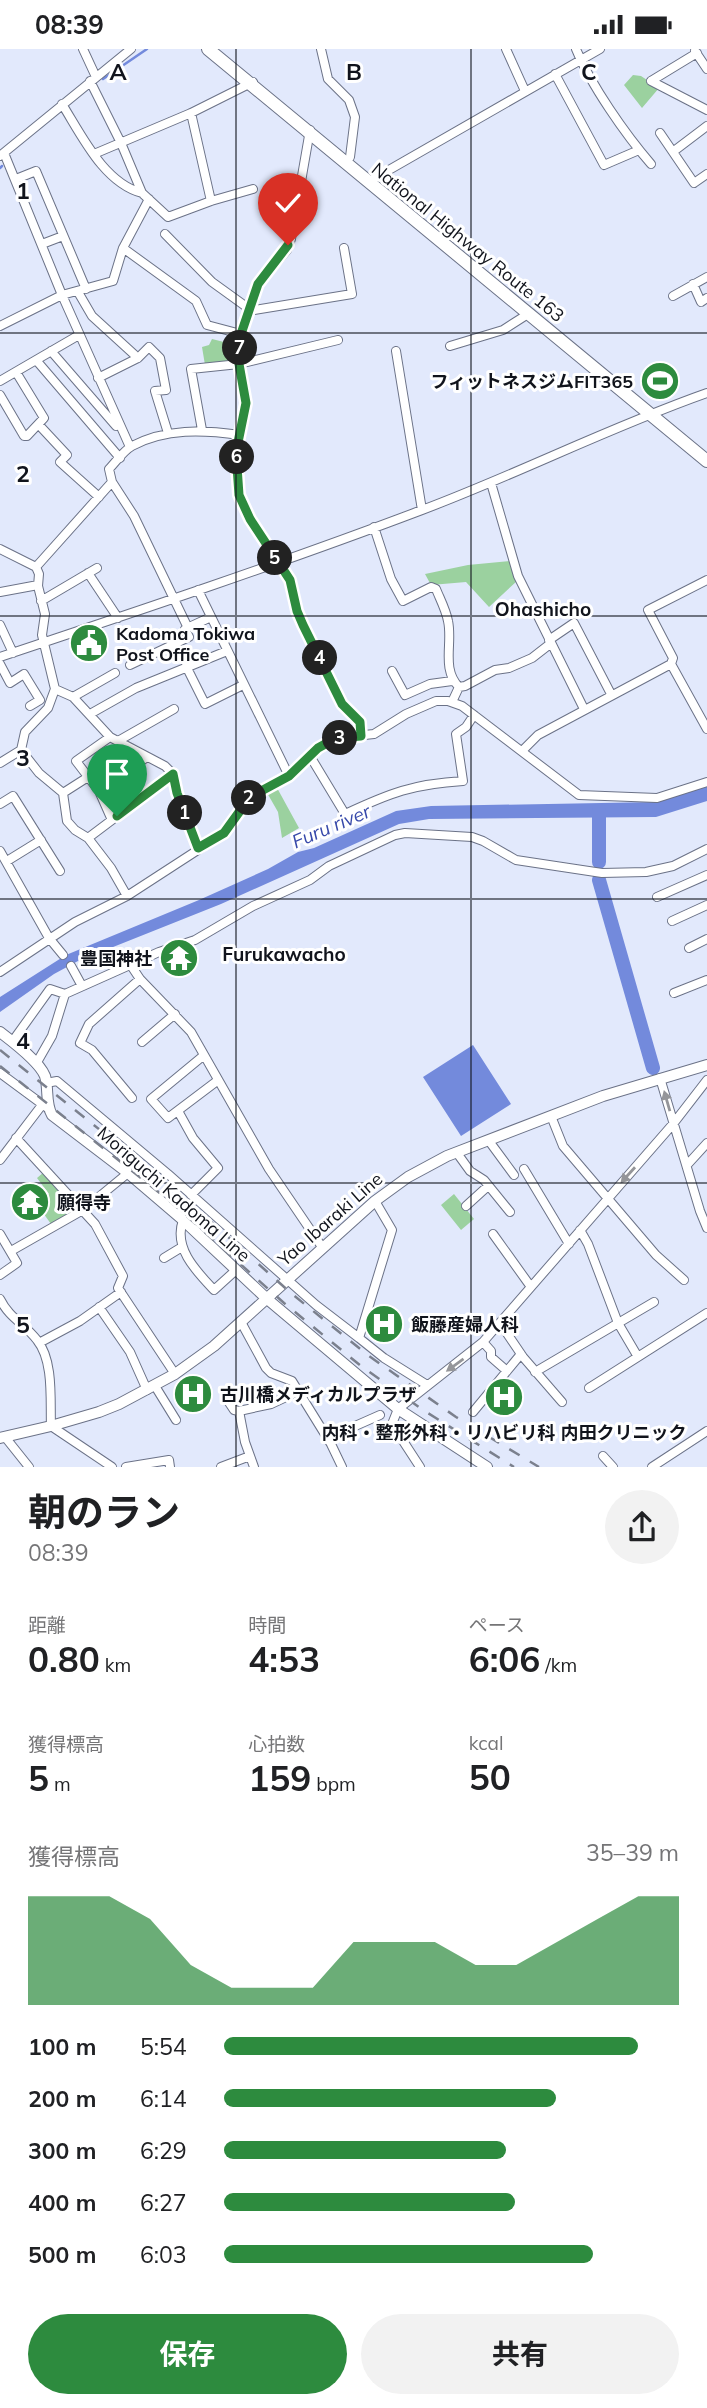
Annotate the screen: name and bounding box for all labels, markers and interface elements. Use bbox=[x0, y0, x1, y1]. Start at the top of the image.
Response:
text: 08:39 bbox=[35, 8, 104, 41]
text: A bbox=[109, 57, 127, 86]
text: B bbox=[346, 57, 362, 86]
text: C bbox=[581, 57, 597, 86]
street label: National Highway Route 163 bbox=[367, 157, 569, 327]
pin bbox=[258, 173, 318, 245]
text: 1 bbox=[16, 176, 30, 205]
icon: check bbox=[269, 184, 307, 222]
pin: 7 bbox=[222, 331, 258, 365]
text: 7 bbox=[234, 335, 245, 359]
sports icon: フィットネスジムFIT365 bbox=[639, 360, 681, 402]
place label: フィットネスジムFIT365 bbox=[430, 370, 633, 393]
pin: 6 bbox=[219, 439, 254, 475]
text: 6 bbox=[231, 444, 242, 468]
text: 2 bbox=[16, 459, 30, 488]
pin: 5 bbox=[258, 540, 292, 575]
text: 5 bbox=[269, 545, 280, 569]
district label: Ohashicho bbox=[495, 597, 591, 621]
public building icon: Kadoma Tokiwa Post Office bbox=[68, 622, 110, 664]
place label: Kadoma Tokiwa Post Office bbox=[116, 622, 255, 666]
pin: 4 bbox=[302, 641, 338, 675]
text: 4 bbox=[314, 645, 325, 669]
pin: 3 bbox=[322, 721, 358, 755]
text: 3 bbox=[334, 725, 345, 749]
text: 3 bbox=[16, 743, 30, 772]
pin bbox=[87, 744, 147, 816]
icon: arrive bbox=[98, 755, 136, 793]
pin: 2 bbox=[232, 781, 266, 815]
text: 2 bbox=[243, 785, 254, 809]
pin: 1 bbox=[168, 795, 202, 831]
water label: Furu river bbox=[288, 798, 375, 853]
text: 1 bbox=[179, 800, 190, 824]
temple icon: 豊国神社 bbox=[158, 937, 200, 979]
district label: Furukawacho bbox=[222, 942, 346, 966]
place label: 豊国神社 bbox=[80, 947, 152, 970]
text: 4 bbox=[16, 1026, 30, 1055]
one-way arrow bbox=[661, 1091, 671, 1112]
street label: Moriguchi Kadoma Line bbox=[93, 1121, 255, 1267]
street label: Yao Ibaraki Line bbox=[272, 1167, 387, 1271]
one-way arrow bbox=[621, 1167, 636, 1184]
temple icon: 願得寺 bbox=[9, 1181, 51, 1223]
place label: 願得寺 bbox=[57, 1191, 111, 1214]
hospital icon: 飯藤産婦人科 bbox=[363, 1303, 405, 1345]
text: 5 bbox=[16, 1310, 30, 1339]
place label: 飯藤産婦人科 bbox=[411, 1313, 519, 1336]
one-way arrow bbox=[447, 1358, 465, 1373]
hospital icon: 古川橋メディカルプラザ bbox=[172, 1373, 214, 1415]
hospital icon: 内科・整形外科・リハビリ科 内田クリニック bbox=[483, 1376, 525, 1418]
place label: 古川橋メディカルプラザ bbox=[220, 1383, 417, 1406]
place label: 内科・整形外科・リハビリ科 内田クリニック bbox=[322, 1421, 686, 1444]
text: 朝のラン bbox=[28, 1488, 180, 1536]
button: share bbox=[605, 1490, 679, 1564]
text: 08:39 bbox=[28, 1538, 88, 1567]
text: 距離 bbox=[28, 1613, 66, 1637]
text: 時間 bbox=[248, 1613, 286, 1637]
text: ペース bbox=[469, 1613, 525, 1637]
text: 0.80 bbox=[28, 1637, 100, 1681]
text: 4:53 bbox=[248, 1637, 320, 1681]
text: 6:06 bbox=[469, 1637, 540, 1681]
text: km bbox=[100, 1653, 131, 1677]
text: /km bbox=[540, 1653, 577, 1677]
text: kcal bbox=[469, 1731, 503, 1755]
text: 獲得標高 bbox=[28, 1732, 104, 1756]
text: 心拍数 bbox=[248, 1732, 305, 1756]
text: 50 bbox=[469, 1755, 511, 1799]
text: 5 bbox=[28, 1756, 49, 1800]
text: 159 bbox=[248, 1756, 311, 1800]
text: m bbox=[49, 1772, 71, 1796]
text: bpm bbox=[311, 1772, 356, 1796]
text: 35–39 m bbox=[586, 1838, 679, 1867]
text: 獲得標高 bbox=[28, 1842, 120, 1871]
text: 100 m bbox=[28, 2032, 96, 2061]
text: 5:54 bbox=[140, 2032, 187, 2061]
text: 200 m bbox=[28, 2084, 96, 2113]
text: 6:14 bbox=[140, 2084, 187, 2113]
text: 300 m bbox=[28, 2136, 96, 2165]
text: 6:29 bbox=[140, 2136, 187, 2165]
text: 400 m bbox=[28, 2188, 96, 2217]
text: 6:27 bbox=[140, 2188, 187, 2217]
text: 500 m bbox=[28, 2240, 96, 2269]
text: 6:03 bbox=[140, 2240, 187, 2269]
button: 保存 bbox=[28, 2314, 347, 2394]
button: 共有 bbox=[361, 2314, 679, 2394]

